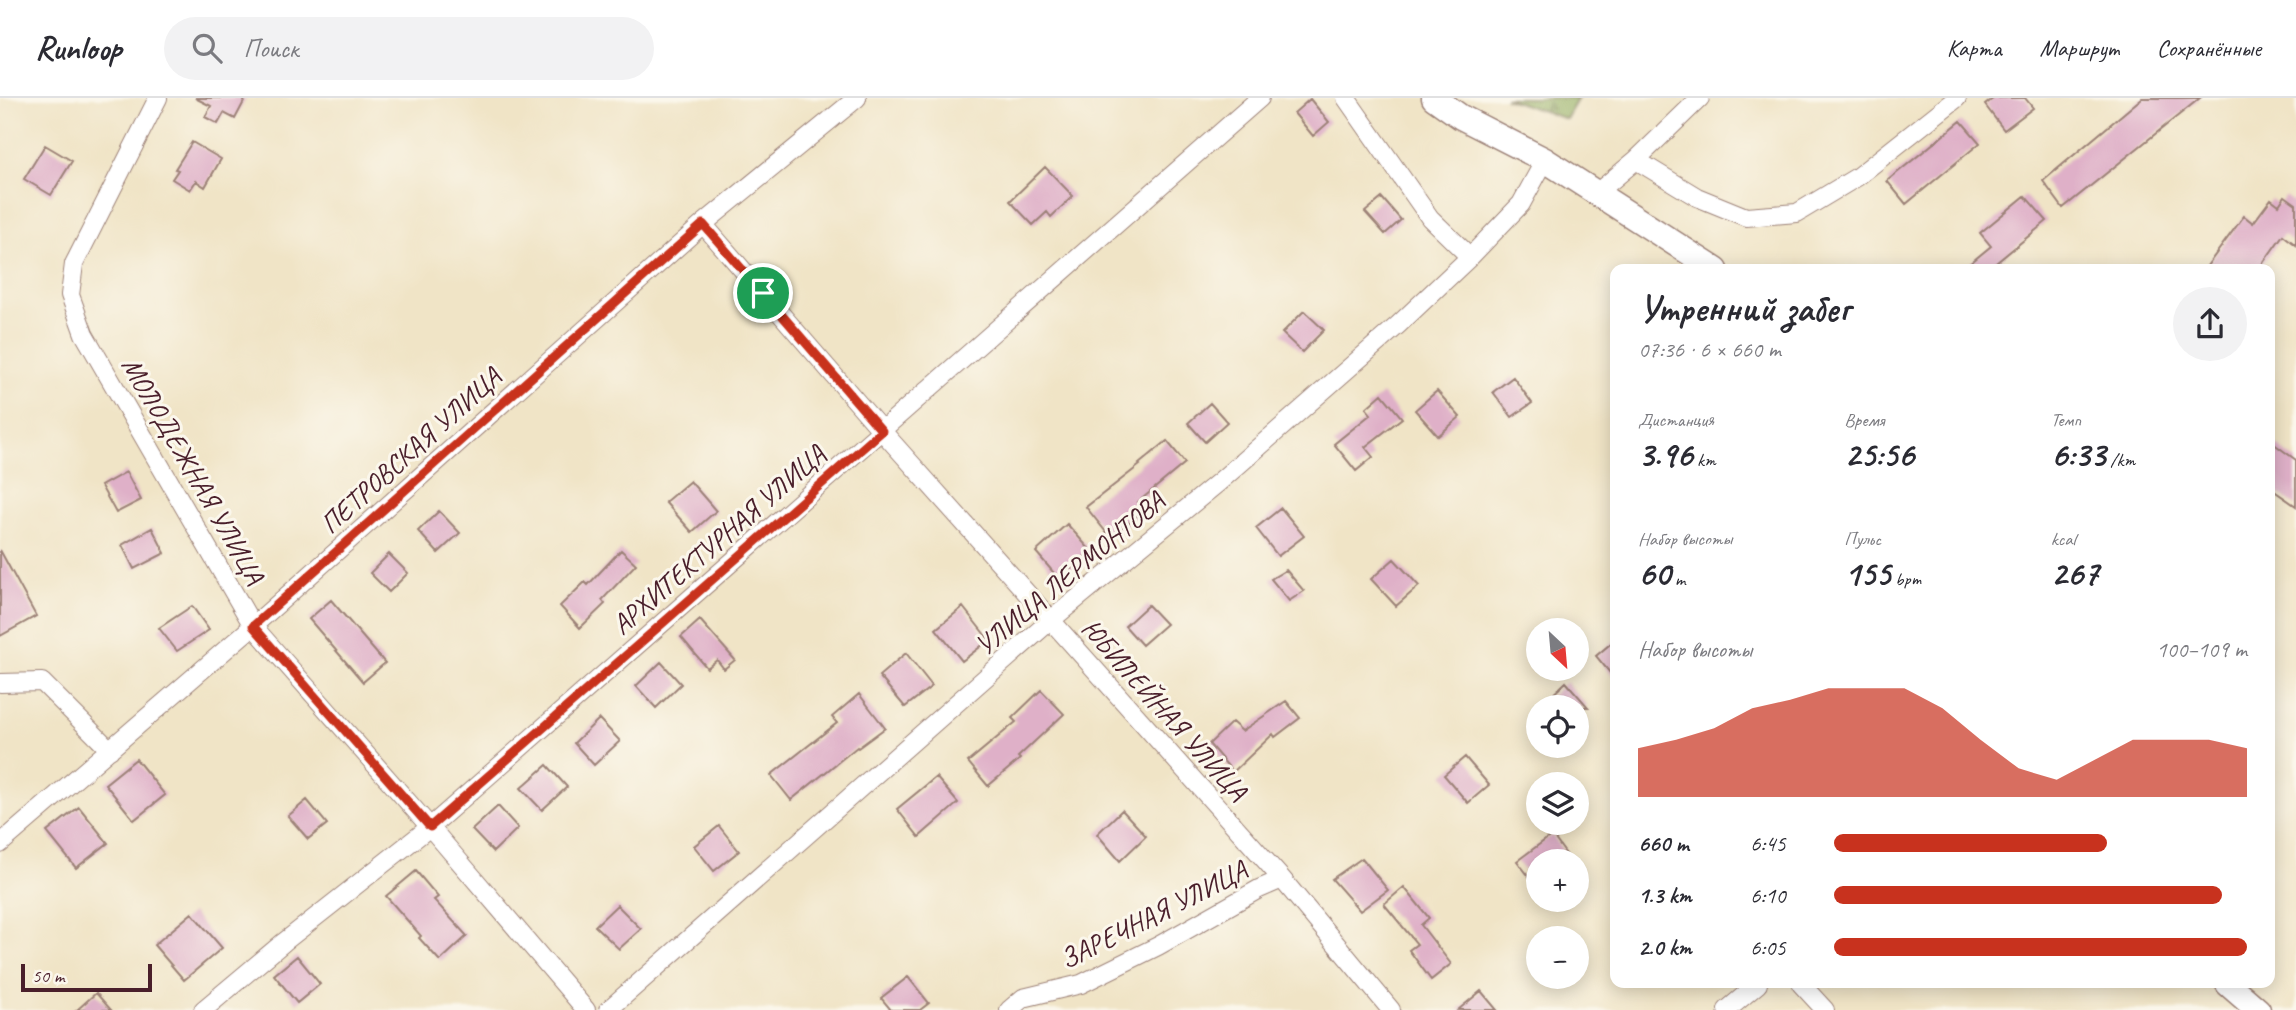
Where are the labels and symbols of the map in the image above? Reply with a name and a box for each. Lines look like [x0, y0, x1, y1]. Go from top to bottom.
pin [733, 263, 793, 323]
street label: МОЛОДЕЖНАЯ УЛИЦА [114, 350, 273, 591]
street label: ПЕТРОВСКАЯ УЛИЦА [313, 359, 510, 541]
street label: АРХИТЕКТУРНАЯ УЛИЦА [604, 436, 833, 642]
street label: УЛИЦА ЛЕРМОНТОВА [967, 483, 1173, 663]
street label: ЮБИЛЕЙНАЯ УЛИЦА [1074, 611, 1256, 808]
north arrow [1526, 618, 1589, 681]
street label: ЗАРЕЧНАЯ УЛИЦА [1054, 851, 1254, 977]
scale bar [21, 961, 152, 993]

